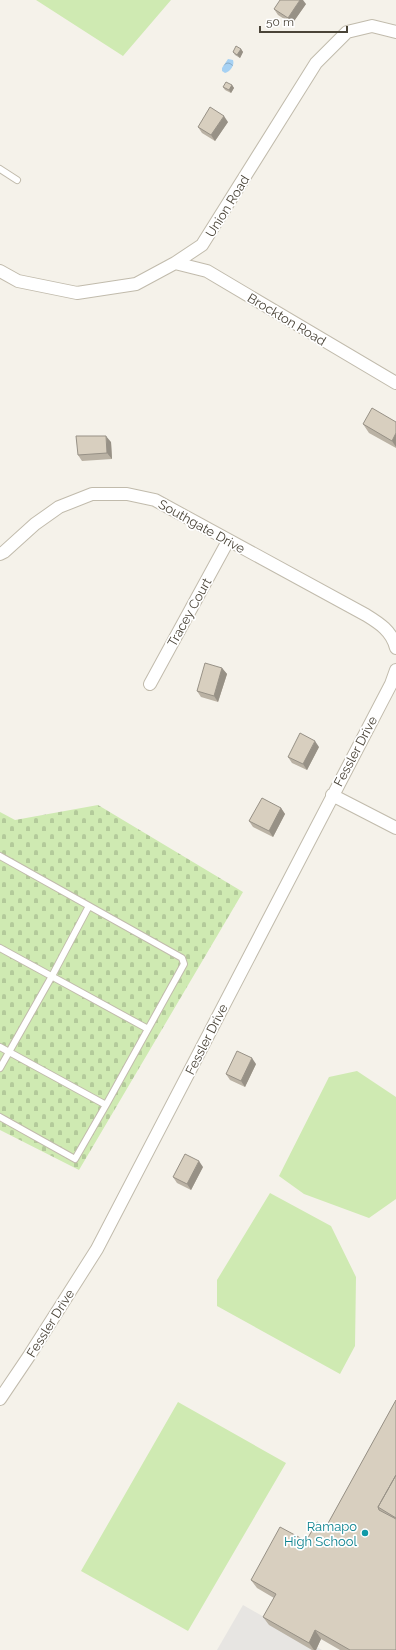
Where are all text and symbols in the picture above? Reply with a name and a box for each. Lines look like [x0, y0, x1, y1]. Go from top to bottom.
scale bar [260, 8, 347, 34]
text: 50 m [266, 15, 294, 29]
street label: Union Road [203, 173, 252, 240]
street label: Brockton Road [245, 290, 329, 349]
street label: Southgate Drive [156, 496, 248, 557]
street label: Tracey Court [164, 575, 215, 649]
street label: Fessler Drive [331, 713, 380, 789]
street label: Fessler Drive [182, 1001, 231, 1077]
street label: Fessler Drive [24, 1286, 77, 1360]
place label: Ramapo High School [284, 1519, 357, 1549]
marker: Ramapo High School [360, 1528, 370, 1538]

